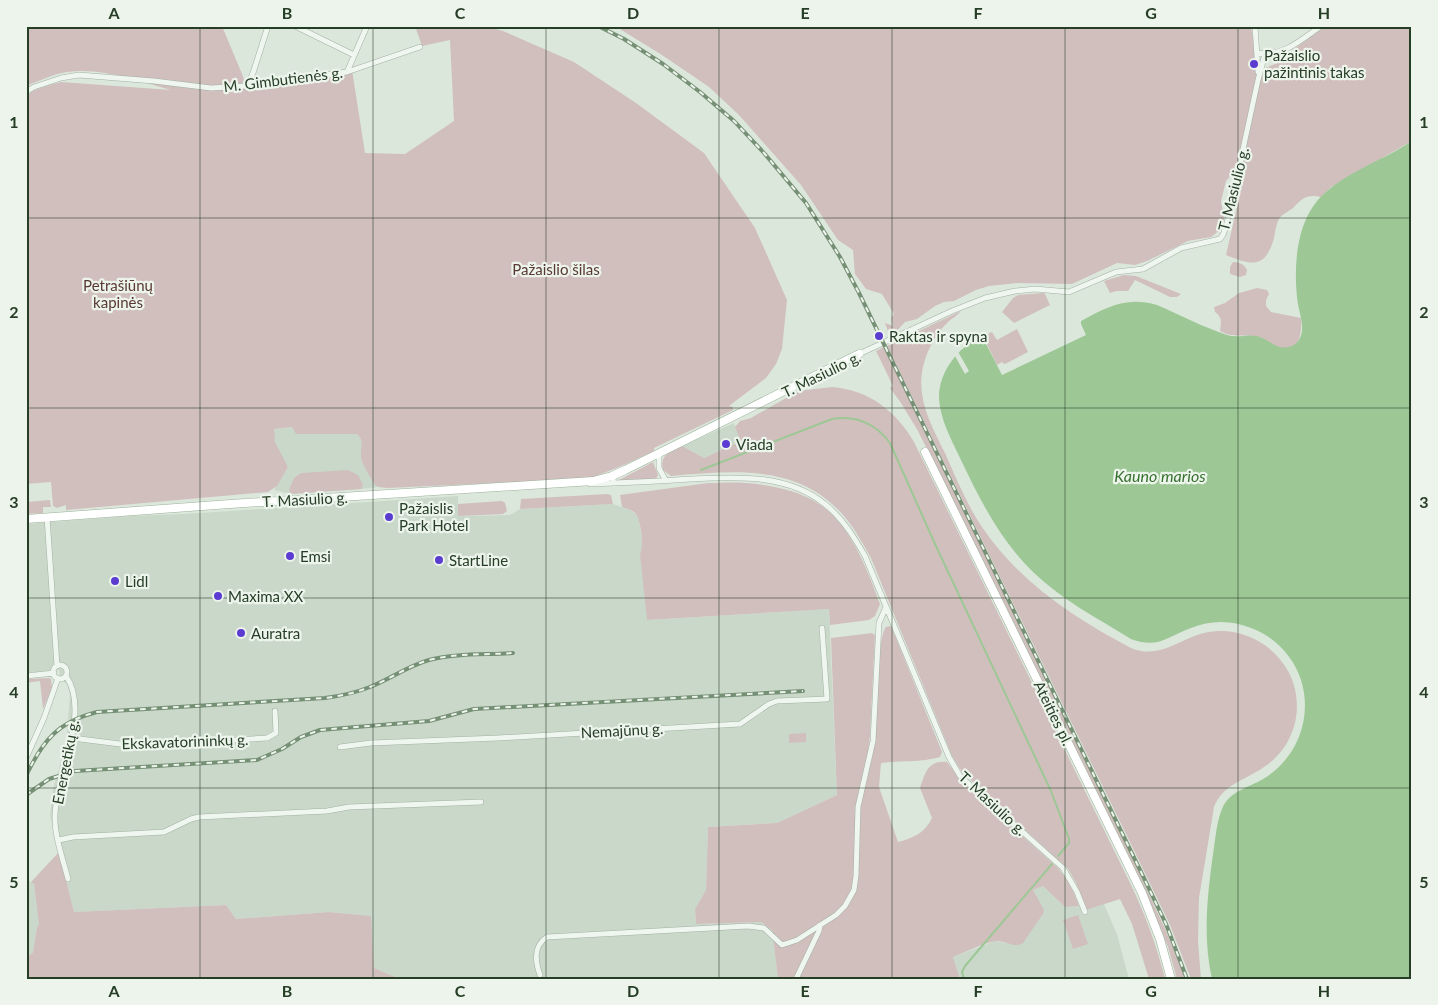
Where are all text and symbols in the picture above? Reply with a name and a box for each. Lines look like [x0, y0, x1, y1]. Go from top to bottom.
text: A [107, 3, 120, 22]
text: B [282, 3, 292, 22]
text: C [455, 3, 466, 22]
text: D [627, 3, 639, 22]
text: E [800, 3, 810, 22]
text: F [973, 3, 983, 22]
text: G [1145, 3, 1157, 22]
text: H [1318, 3, 1330, 22]
place label: Pažaislio pažintinis takas [1264, 46, 1364, 81]
marker: Pažaislio pažintinis takas [1248, 58, 1260, 70]
street label: M. Gimbutienės g. [222, 63, 344, 95]
text: 1 [9, 112, 19, 131]
text: 1 [1419, 112, 1429, 131]
street label: T. Masiulio g. [1214, 145, 1252, 233]
park label: Pažaislio šilas [512, 260, 600, 278]
park label: Petrašiūnų kapinės [83, 276, 154, 311]
text: 2 [9, 302, 19, 321]
text: 2 [1419, 302, 1429, 321]
place label: Raktas ir spyna [889, 327, 987, 345]
marker: Raktas ir spyna [873, 330, 885, 342]
street label: T. Masiulio g. [779, 347, 863, 401]
place label: Viada [736, 435, 773, 453]
marker: Viada [720, 438, 732, 450]
water label: Kauno marios [1114, 466, 1206, 485]
street label: T. Masiulio g. [262, 488, 348, 510]
text: 3 [9, 492, 19, 511]
text: 3 [1419, 492, 1429, 511]
place label: Pažaislis Park Hotel [399, 499, 469, 534]
marker: Pažaislis Park Hotel [383, 511, 395, 523]
place label: Emsi [300, 547, 331, 565]
marker: Emsi [284, 550, 296, 562]
place label: StartLine [449, 551, 508, 569]
marker: StartLine [433, 554, 445, 566]
place label: Lidl [125, 572, 148, 590]
marker: Lidl [109, 575, 121, 587]
place label: Maxima XX [228, 587, 304, 605]
marker: Maxima XX [212, 590, 224, 602]
place label: Auratra [251, 624, 300, 642]
marker: Auratra [235, 627, 247, 639]
street label: Ateities pl. [1031, 678, 1077, 748]
text: 4 [9, 682, 19, 701]
text: 4 [1419, 682, 1429, 701]
street label: Energetikų g. [48, 718, 82, 806]
street label: Nemajūnų g. [580, 719, 664, 741]
street label: Ekskavatorininkų g. [121, 730, 249, 752]
street label: T. Masiulio g. [956, 767, 1030, 839]
text: 5 [9, 872, 19, 891]
text: 5 [1419, 872, 1429, 891]
text: A [107, 981, 120, 1000]
text: B [282, 981, 292, 1000]
text: C [455, 981, 466, 1000]
text: D [627, 981, 639, 1000]
text: E [800, 981, 810, 1000]
text: F [973, 981, 983, 1000]
text: G [1145, 981, 1157, 1000]
text: H [1318, 981, 1330, 1000]

